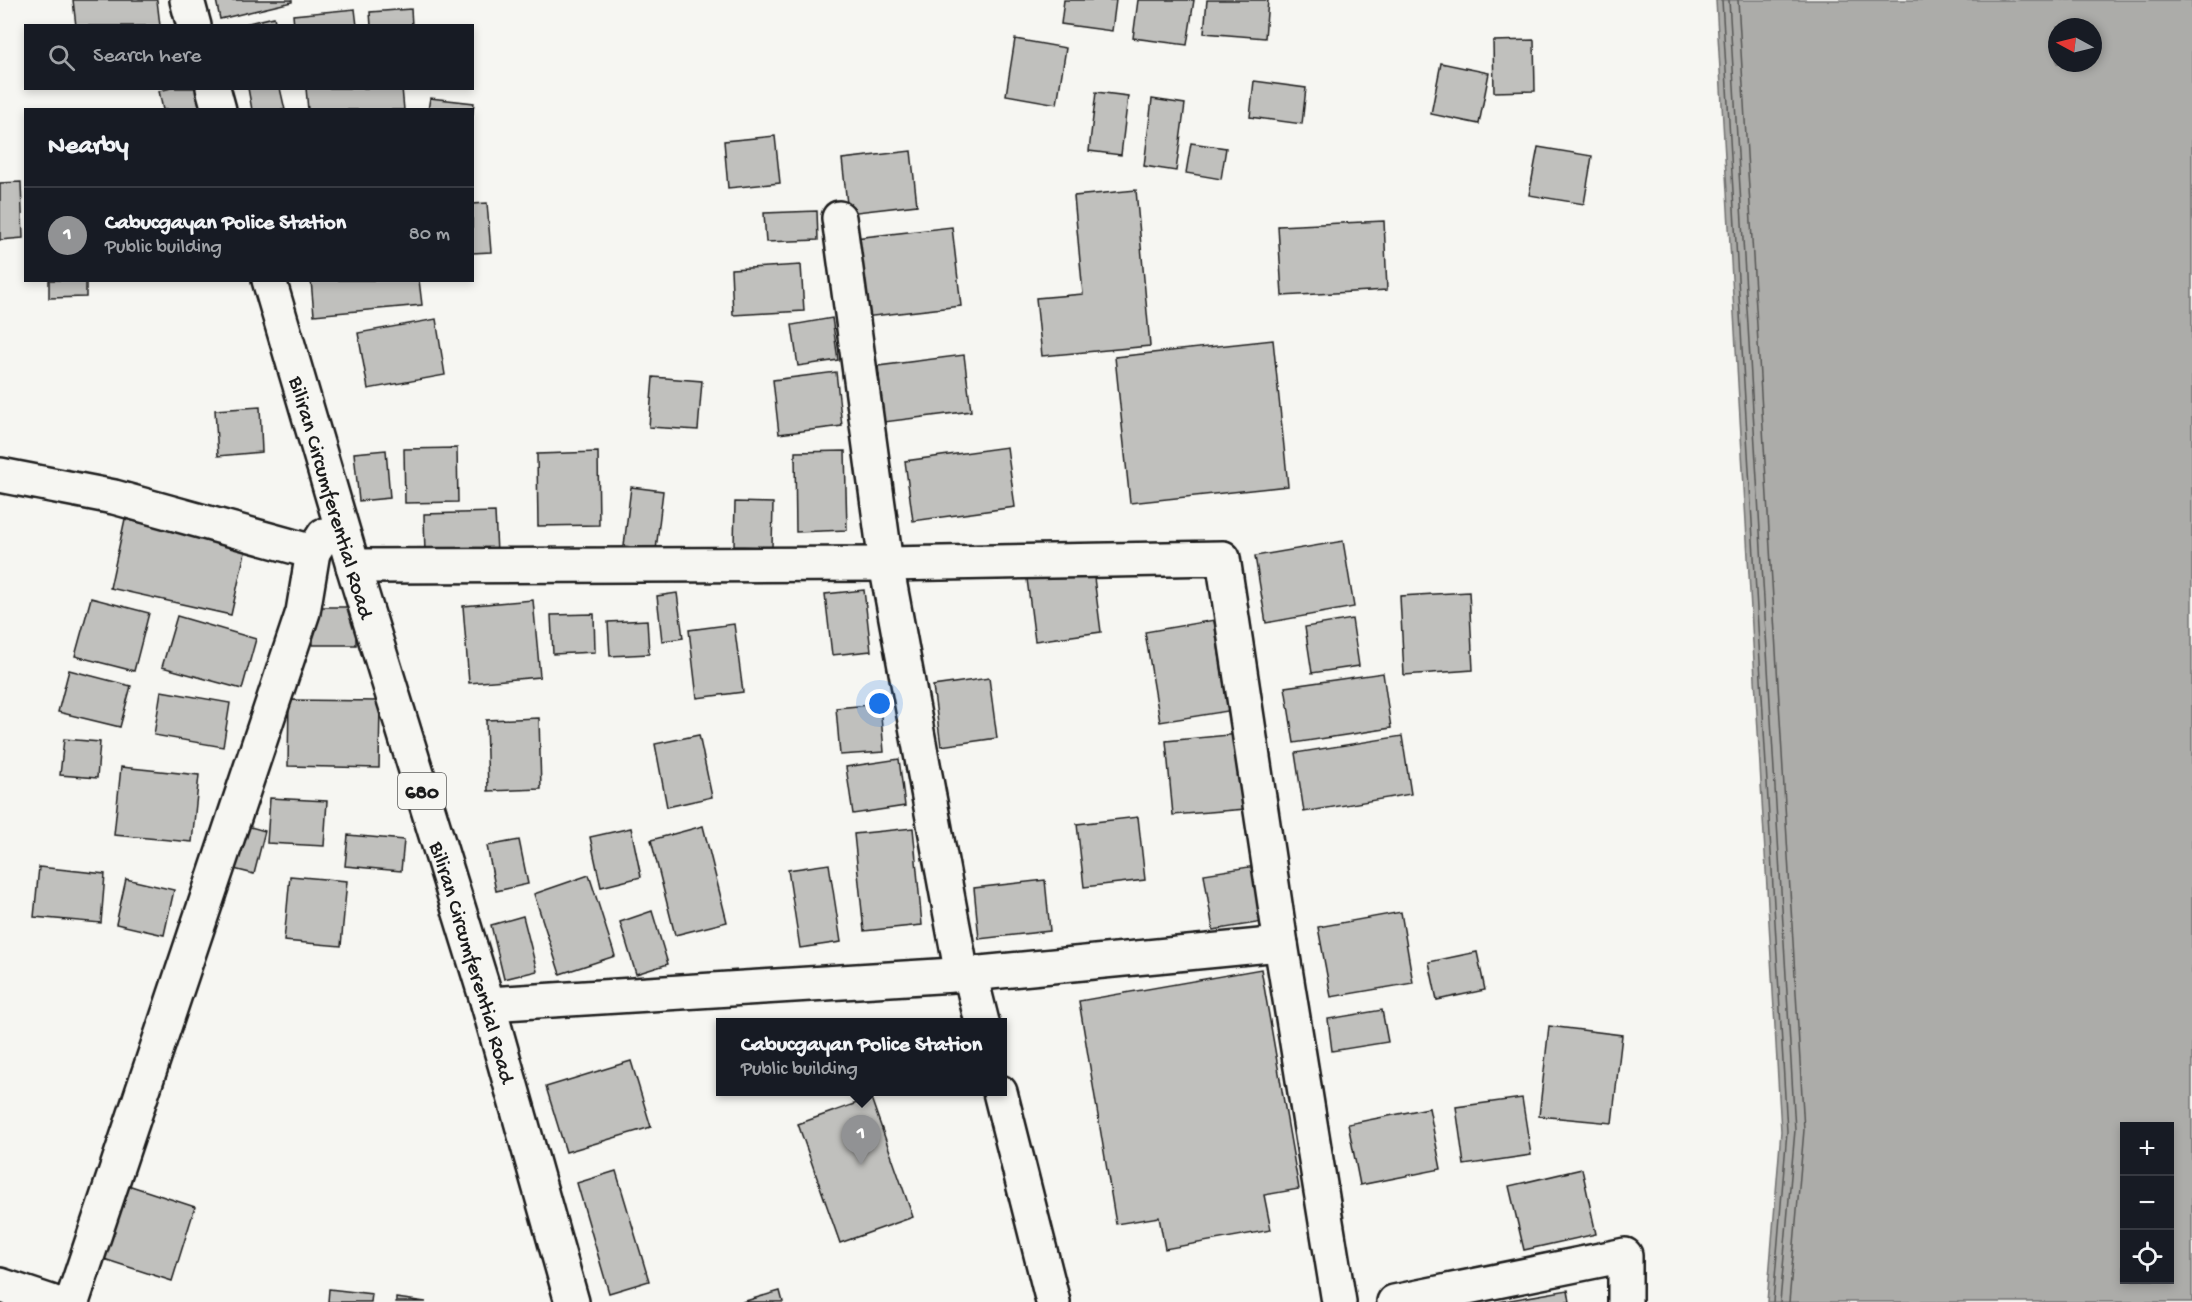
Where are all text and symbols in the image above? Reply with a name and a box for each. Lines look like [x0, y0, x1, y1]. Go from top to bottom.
north arrow [2048, 18, 2102, 72]
search box [24, 24, 474, 90]
icon: search [45, 41, 78, 74]
text: Search here [93, 44, 201, 70]
text: Nearby [48, 132, 129, 163]
text: Cabucgayan Police Station [105, 211, 346, 237]
text: 1 [63, 224, 72, 247]
text: 80 m [409, 224, 450, 247]
text: Public building [105, 237, 222, 260]
street label: Biliran Circumferential Road [281, 373, 378, 624]
your location [865, 689, 894, 718]
road number: 680 [398, 773, 446, 809]
street label: Biliran Circumferential Road [421, 838, 519, 1089]
popup [716, 1018, 1007, 1096]
text: Cabucgayan Police Station [741, 1033, 982, 1059]
text: Public building [741, 1059, 858, 1082]
pin: 1 [842, 1116, 880, 1165]
map controls [2120, 1122, 2174, 1284]
button: + [2120, 1122, 2174, 1176]
button: − [2120, 1176, 2174, 1230]
button: locate [2120, 1230, 2174, 1284]

